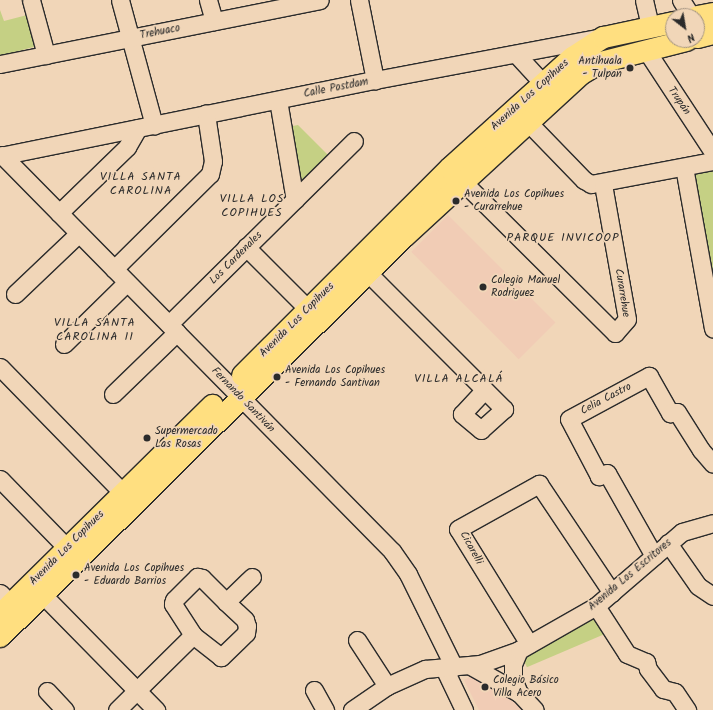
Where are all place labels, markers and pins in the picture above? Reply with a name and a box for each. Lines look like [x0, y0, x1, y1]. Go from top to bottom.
place label: Antihuala - Tulpan [578, 55, 622, 81]
marker: Antihuala - Tulpan [625, 63, 635, 73]
place label: Avenida Los Copihues - Curarrehue [464, 188, 564, 214]
marker: Avenida Los Copihues - Curarrehue [451, 196, 461, 206]
place label: Colegio Manuel Rodriguez [491, 274, 560, 300]
marker: Colegio Manuel Rodriguez [478, 282, 488, 292]
place label: Avenida Los Copihues - Fernando Santivan [285, 364, 385, 390]
marker: Avenida Los Copihues - Fernando Santivan [272, 372, 282, 382]
place label: Supermercado Las Rosas [155, 425, 218, 451]
marker: Supermercado Las Rosas [142, 433, 152, 443]
place label: Avenida Los Copihues - Eduardo Barrios [84, 562, 184, 588]
marker: Avenida Los Copihues - Eduardo Barrios [71, 570, 81, 580]
place label: Colegio Básico Villa Acero [493, 674, 559, 700]
marker: Colegio Básico Villa Acero [480, 682, 490, 692]

